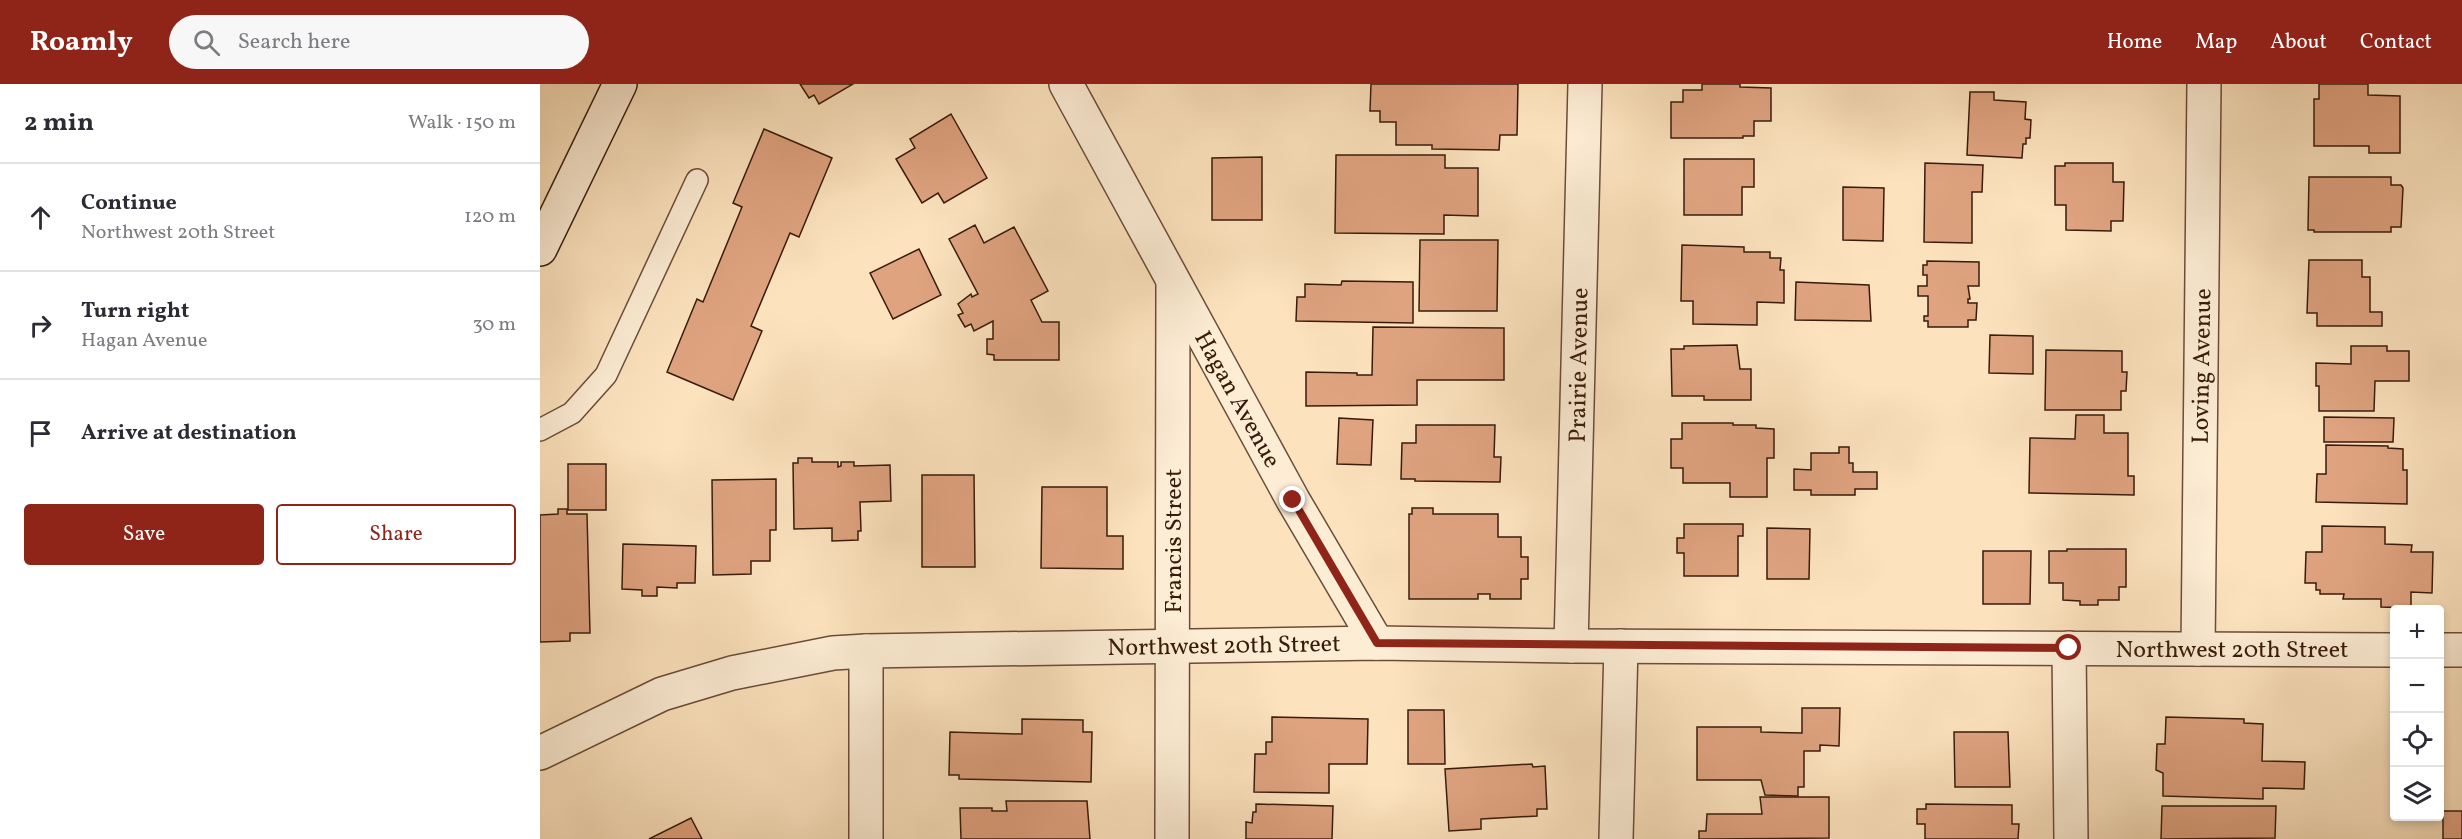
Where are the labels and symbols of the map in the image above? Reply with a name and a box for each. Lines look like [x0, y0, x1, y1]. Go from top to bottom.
street label: Prairie Avenue [1562, 287, 1598, 443]
street label: Loving Avenue [2185, 288, 2221, 444]
street label: Hagan Avenue [1185, 325, 1288, 475]
street label: Francis Street [1158, 468, 1192, 614]
route end [1279, 486, 1305, 512]
street label: Northwest 20th Street [1107, 628, 1341, 666]
route start [2055, 634, 2081, 660]
street label: Northwest 20th Street [2115, 634, 2349, 668]

